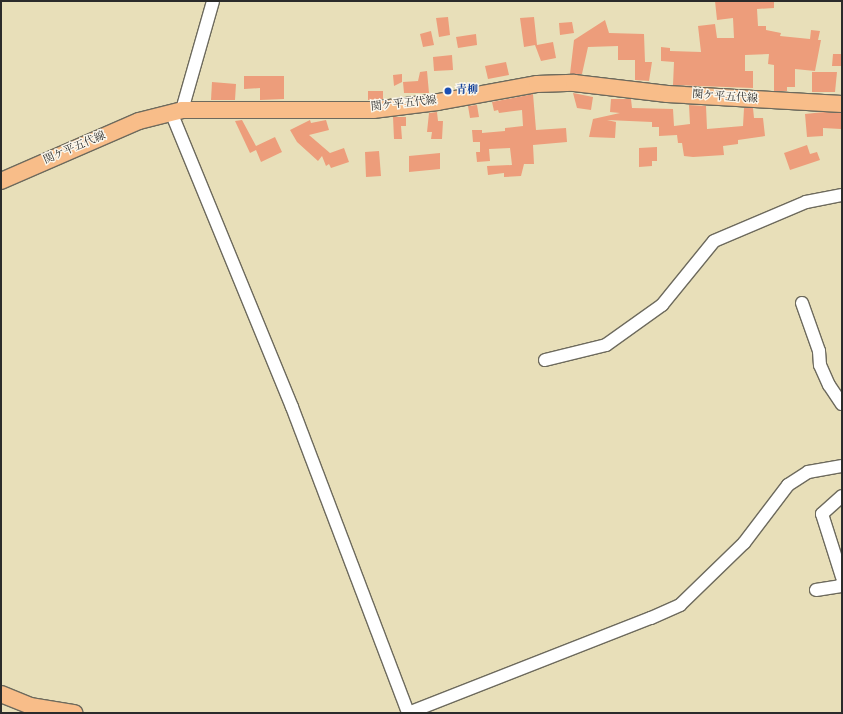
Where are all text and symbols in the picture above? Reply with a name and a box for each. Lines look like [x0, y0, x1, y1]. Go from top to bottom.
place label: 青柳 [456, 84, 478, 98]
marker: 青柳 [443, 86, 453, 96]
street label: 関ケ平五代線 [692, 89, 758, 107]
street label: 関ケ平五代線 [370, 95, 438, 115]
street label: 関ケ平五代線 [42, 130, 108, 168]

